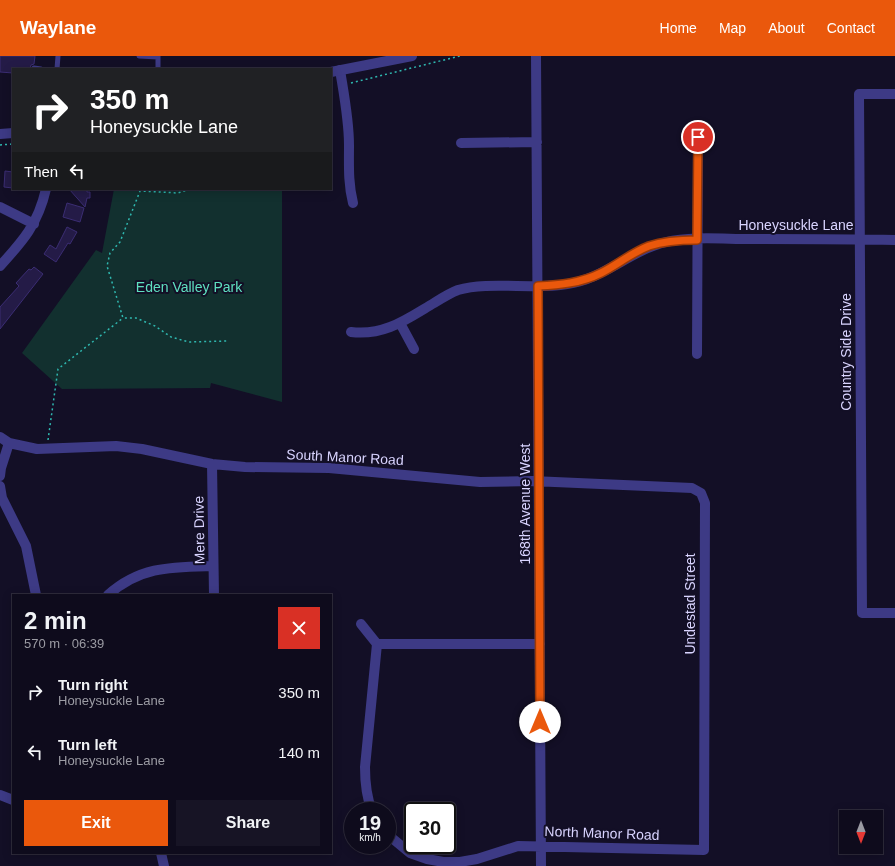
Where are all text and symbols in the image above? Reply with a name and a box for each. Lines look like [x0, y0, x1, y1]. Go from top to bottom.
text: Waylane [20, 17, 96, 38]
text: Home [660, 20, 697, 36]
text: Map [719, 20, 746, 36]
text: About [768, 20, 805, 36]
text: Contact [827, 20, 875, 36]
icon: right [24, 84, 76, 136]
text: 350 m [90, 84, 169, 115]
text: Honeysuckle Lane [90, 117, 238, 137]
pin [681, 120, 715, 154]
icon: arrive [687, 126, 709, 148]
icon: left [66, 160, 88, 182]
text: Then [24, 163, 58, 180]
street label: Honeysuckle Lane [738, 217, 854, 233]
park label: Eden Valley Park [136, 279, 243, 295]
street label: Country Side Drive [838, 293, 854, 411]
street label: 168th Avenue West [517, 443, 533, 564]
street label: South Manor Road [286, 446, 404, 468]
street label: Mere Drive [190, 495, 208, 564]
street label: Undestad Street [682, 553, 698, 655]
text: 2 min [24, 607, 87, 634]
button: close [278, 607, 320, 649]
text: 570 m · 06:39 [24, 636, 104, 651]
text: Turn right [58, 676, 128, 693]
icon: right [24, 681, 46, 703]
text: 350 m [278, 684, 320, 701]
text: Honeysuckle Lane [58, 693, 165, 708]
position arrow [519, 701, 561, 743]
text: Turn left [58, 736, 117, 753]
icon: left [24, 741, 46, 763]
text: 140 m [278, 744, 320, 761]
text: Honeysuckle Lane [58, 753, 165, 768]
button: Exit [24, 800, 168, 846]
button: Share [176, 800, 320, 846]
speed limit sign: 30 [404, 802, 456, 854]
north arrow [839, 810, 883, 854]
map controls [839, 810, 883, 854]
text: 19 [359, 812, 381, 834]
street label: North Manor Road [544, 823, 660, 843]
text: km/h [359, 832, 381, 843]

